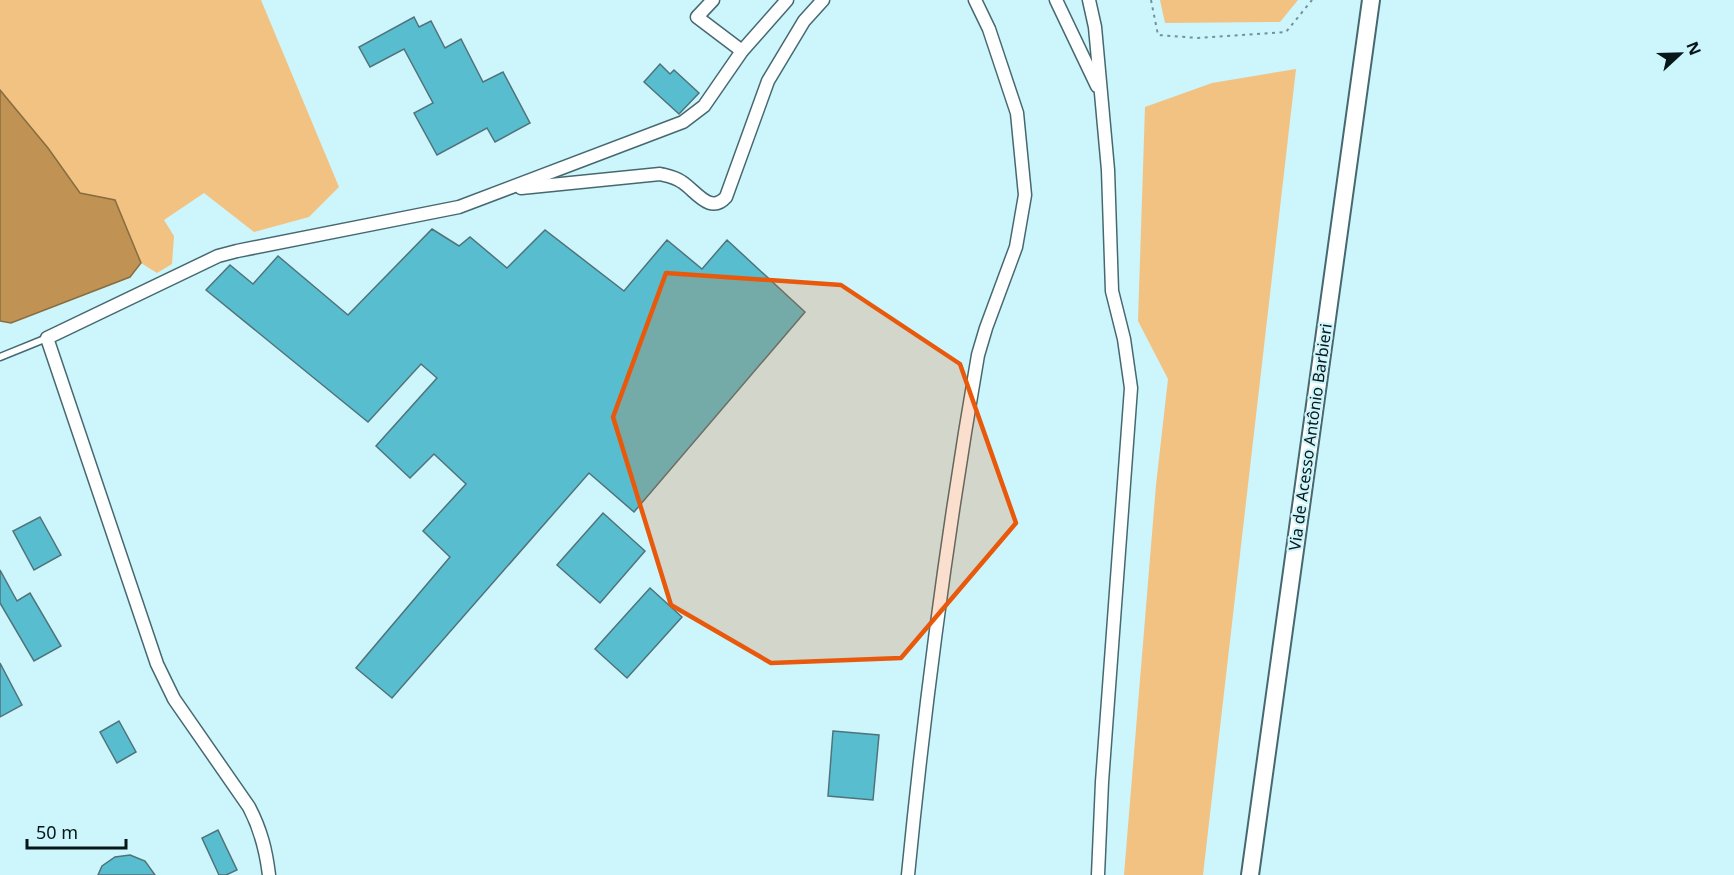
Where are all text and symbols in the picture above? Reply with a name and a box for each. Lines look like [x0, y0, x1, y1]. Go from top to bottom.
north arrow [1650, 24, 1710, 84]
text: N [1681, 38, 1707, 59]
street label: Via de Acesso Antônio Barbieri [1283, 322, 1337, 552]
scale bar [27, 812, 126, 850]
text: 50 m [36, 820, 78, 844]

